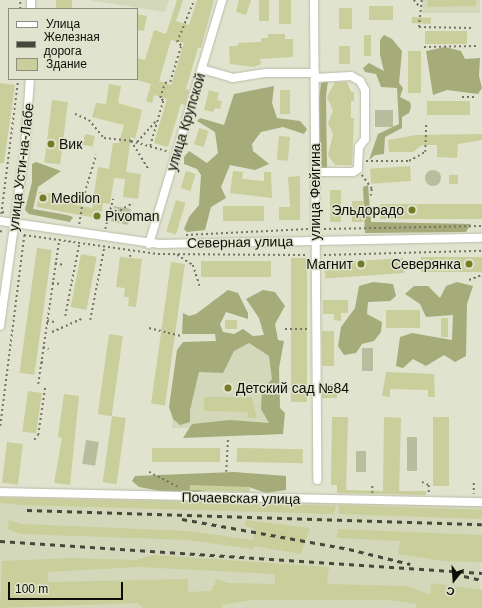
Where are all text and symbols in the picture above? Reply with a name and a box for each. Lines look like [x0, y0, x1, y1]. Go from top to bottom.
legend [8, 8, 138, 80]
text: Улица [46, 17, 80, 31]
text: Железная дорога [44, 30, 100, 58]
text: Здание [46, 57, 87, 71]
street label: улица Крупской [163, 71, 209, 173]
street label: улица Усти-на-Лабе [5, 102, 37, 232]
place label: Вик [59, 136, 82, 152]
marker: Вик [46, 139, 56, 149]
street label: улица Фейгина [307, 143, 323, 241]
place label: Medilon [51, 190, 100, 206]
marker: Medilon [38, 193, 48, 203]
place label: Эльдорадо [331, 202, 404, 218]
marker: Эльдорадо [407, 205, 417, 215]
place label: Pivoman [105, 208, 159, 224]
marker: Pivoman [92, 211, 102, 221]
street label: Северная улица [187, 233, 293, 251]
place label: Магнит [306, 256, 353, 272]
place label: Северянка [391, 256, 461, 272]
marker: Магнит [356, 259, 366, 269]
marker: Северянка [464, 259, 474, 269]
place label: Детский сад №84 [236, 380, 349, 396]
marker: Детский сад №84 [223, 383, 233, 393]
street label: Почаевская улица [181, 489, 301, 507]
north arrow [434, 560, 474, 600]
scale bar [10, 574, 125, 600]
text: 100 m [15, 582, 48, 596]
text: С [445, 585, 456, 598]

